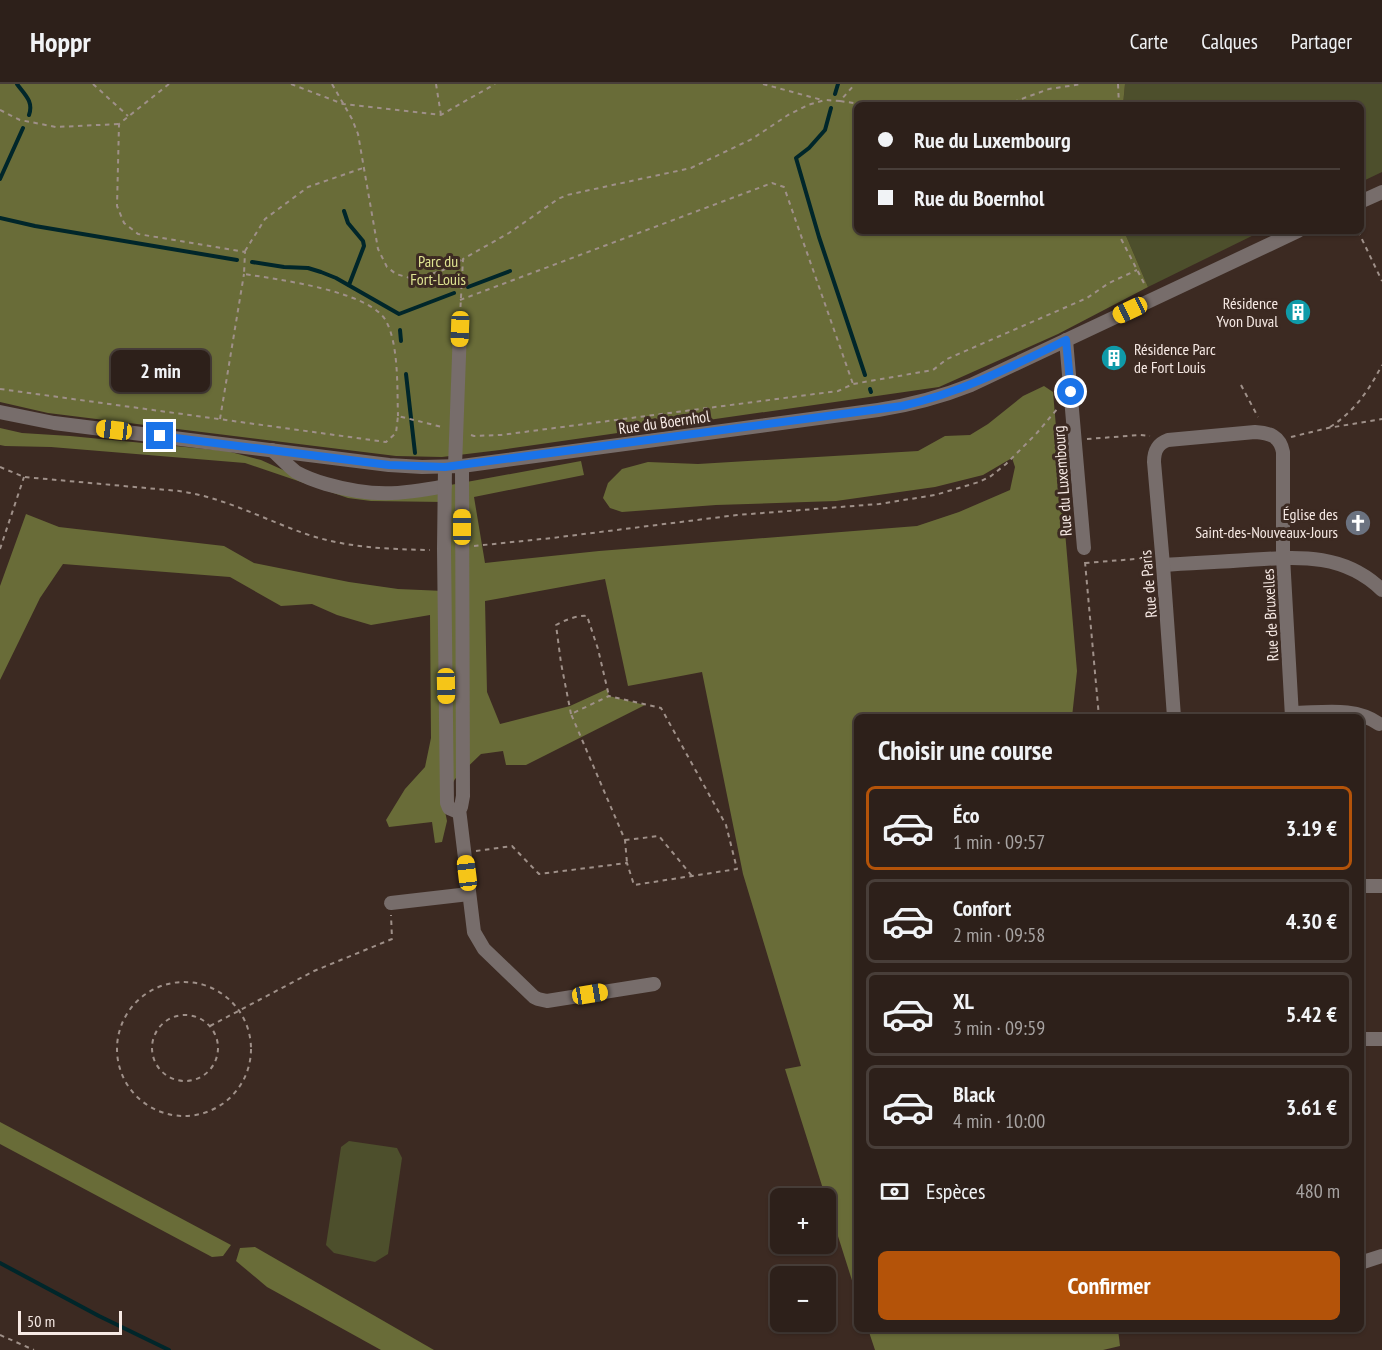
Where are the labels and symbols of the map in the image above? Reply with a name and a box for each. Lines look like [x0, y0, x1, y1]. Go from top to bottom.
park label: Parc du Fort-Louis [410, 251, 466, 289]
place label: Résidence Yvon Duval [1216, 293, 1278, 331]
car [1110, 294, 1150, 326]
building icon: Résidence Yvon Duval [1283, 297, 1313, 327]
car [450, 311, 470, 347]
place label: Résidence Parc de Fort Louis [1134, 339, 1216, 377]
building icon: Résidence Parc de Fort Louis [1099, 343, 1129, 373]
callout: 2 min [110, 349, 210, 391]
route start [1057, 378, 1084, 405]
street label: Rue du Boernhol [617, 406, 711, 438]
car [95, 419, 133, 441]
route end [146, 422, 173, 449]
street label: Rue du Luxembourg [1048, 425, 1076, 537]
place label: Église des Saint-des-Nouveaux-Jours [1195, 504, 1338, 542]
church icon: Église des Saint-des-Nouveaux-Jours [1343, 508, 1373, 538]
car [453, 509, 471, 545]
street label: Rue de Paris [1135, 549, 1161, 619]
street label: Rue de Bruxelles [1258, 568, 1282, 662]
car [437, 668, 455, 704]
car [456, 854, 478, 892]
car [571, 982, 609, 1006]
scale bar [18, 1308, 122, 1336]

